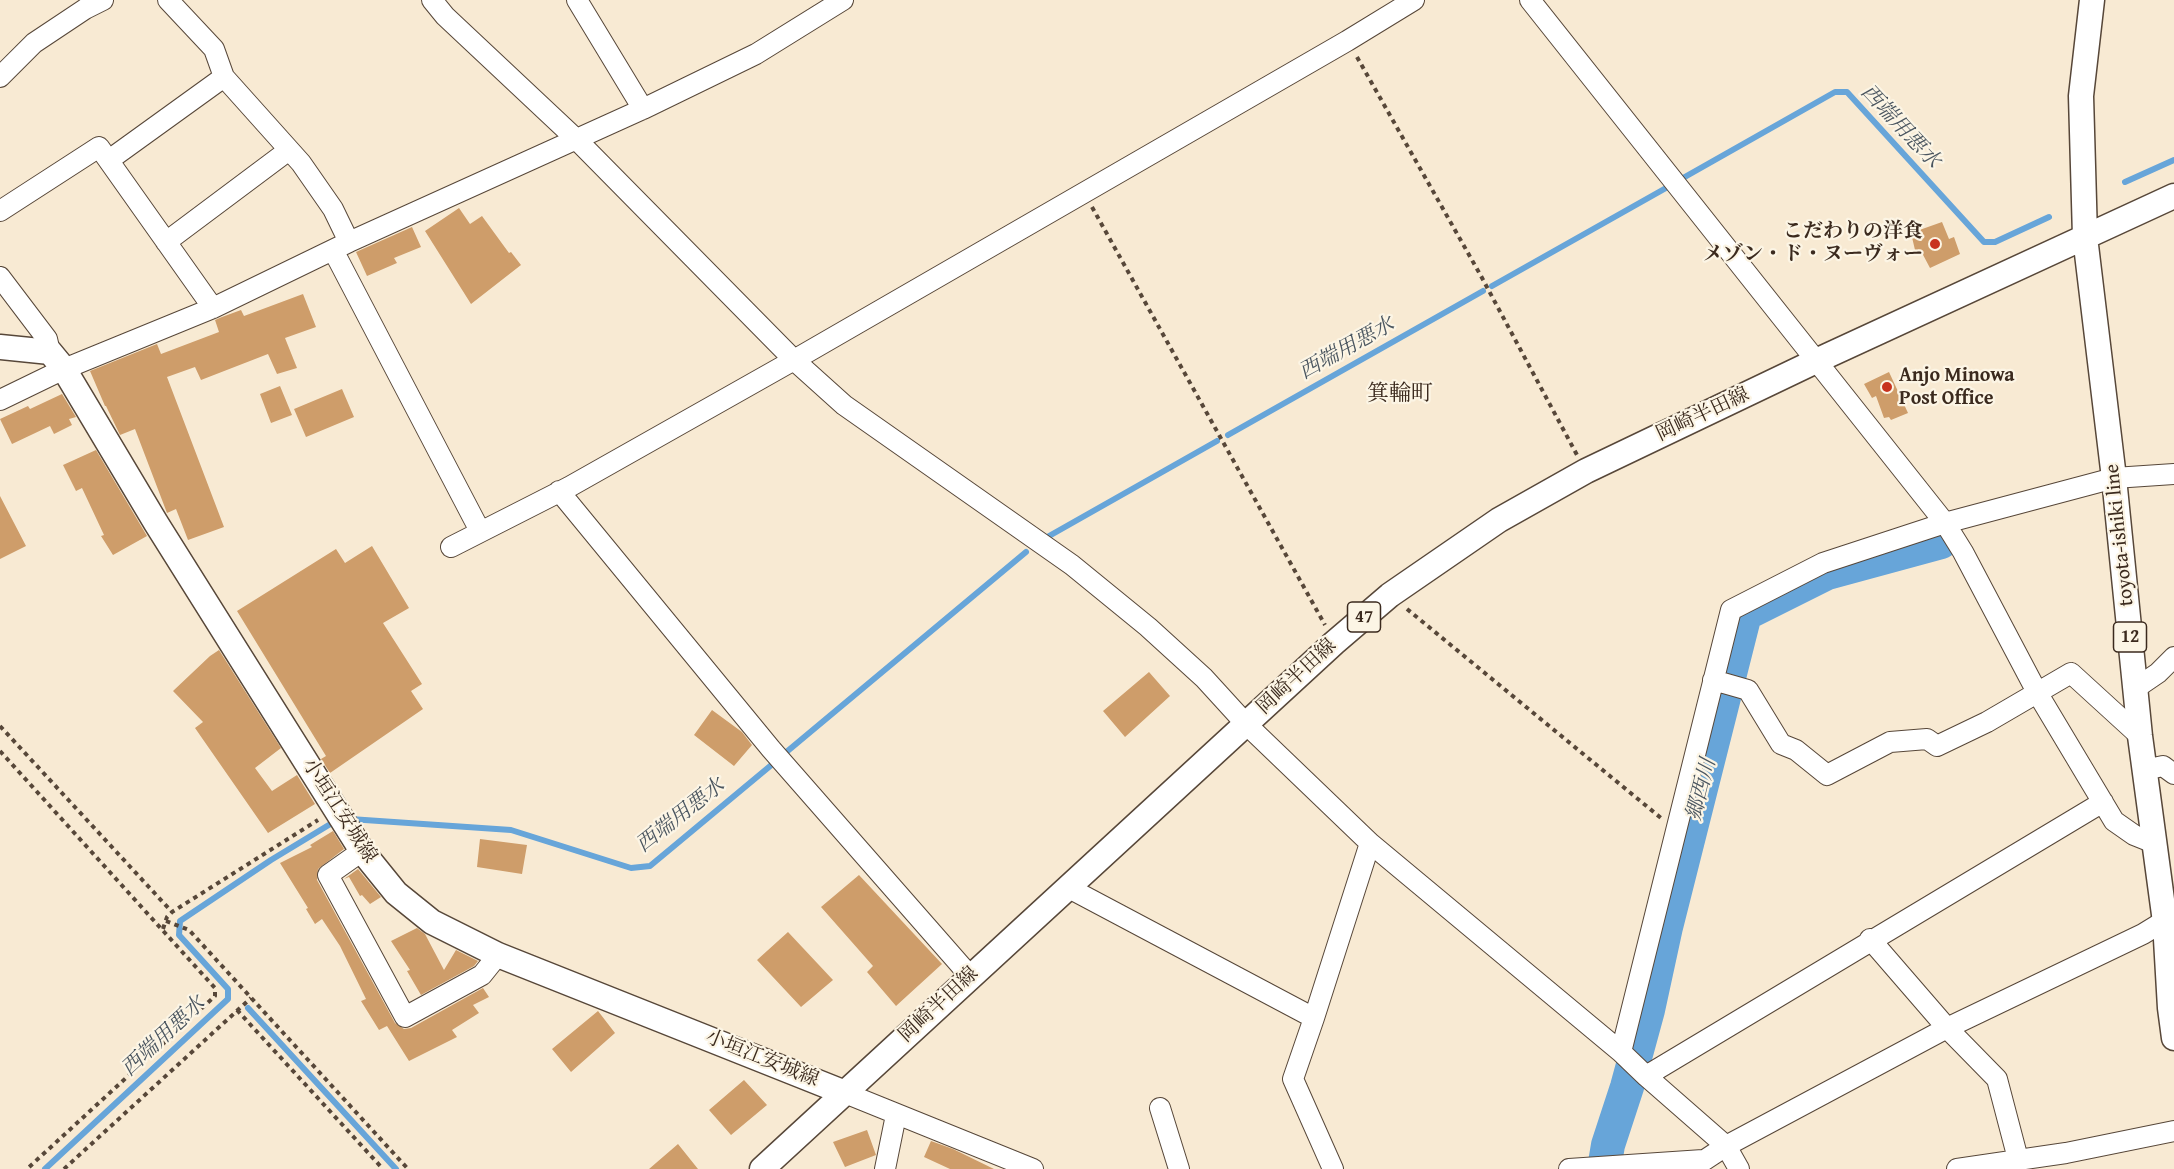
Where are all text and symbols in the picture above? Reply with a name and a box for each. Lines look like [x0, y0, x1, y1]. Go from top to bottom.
water label: 西端用悪水 [1855, 80, 1945, 174]
place label: こだわりの洋食 メゾン・ド・ヌーヴォー [1703, 220, 1923, 267]
marker: こだわりの洋食 メゾン・ド・ヌーヴォー [1928, 237, 1942, 251]
water label: 西端用悪水 [1295, 313, 1399, 385]
place label: Anjo Minowa Post Office [1899, 364, 2015, 411]
marker: Anjo Minowa Post Office [1880, 380, 1894, 394]
district label: 箕輪町 [1367, 381, 1433, 407]
street label: 岡崎半田線 [1653, 383, 1753, 447]
street label: toyota-ishiki line [2101, 463, 2139, 607]
road number: 47 [1348, 602, 1380, 632]
road number: 12 [2114, 622, 2146, 652]
street label: 岡崎半田線 [1252, 634, 1342, 720]
street label: 小垣江安城線 [296, 754, 382, 868]
water label: 郷西川 [1682, 756, 1722, 824]
water label: 西端用悪水 [632, 774, 730, 858]
street label: 岡崎半田線 [894, 962, 984, 1048]
water label: 西端用悪水 [117, 992, 211, 1082]
street label: 小垣江安城線 [702, 1025, 822, 1093]

